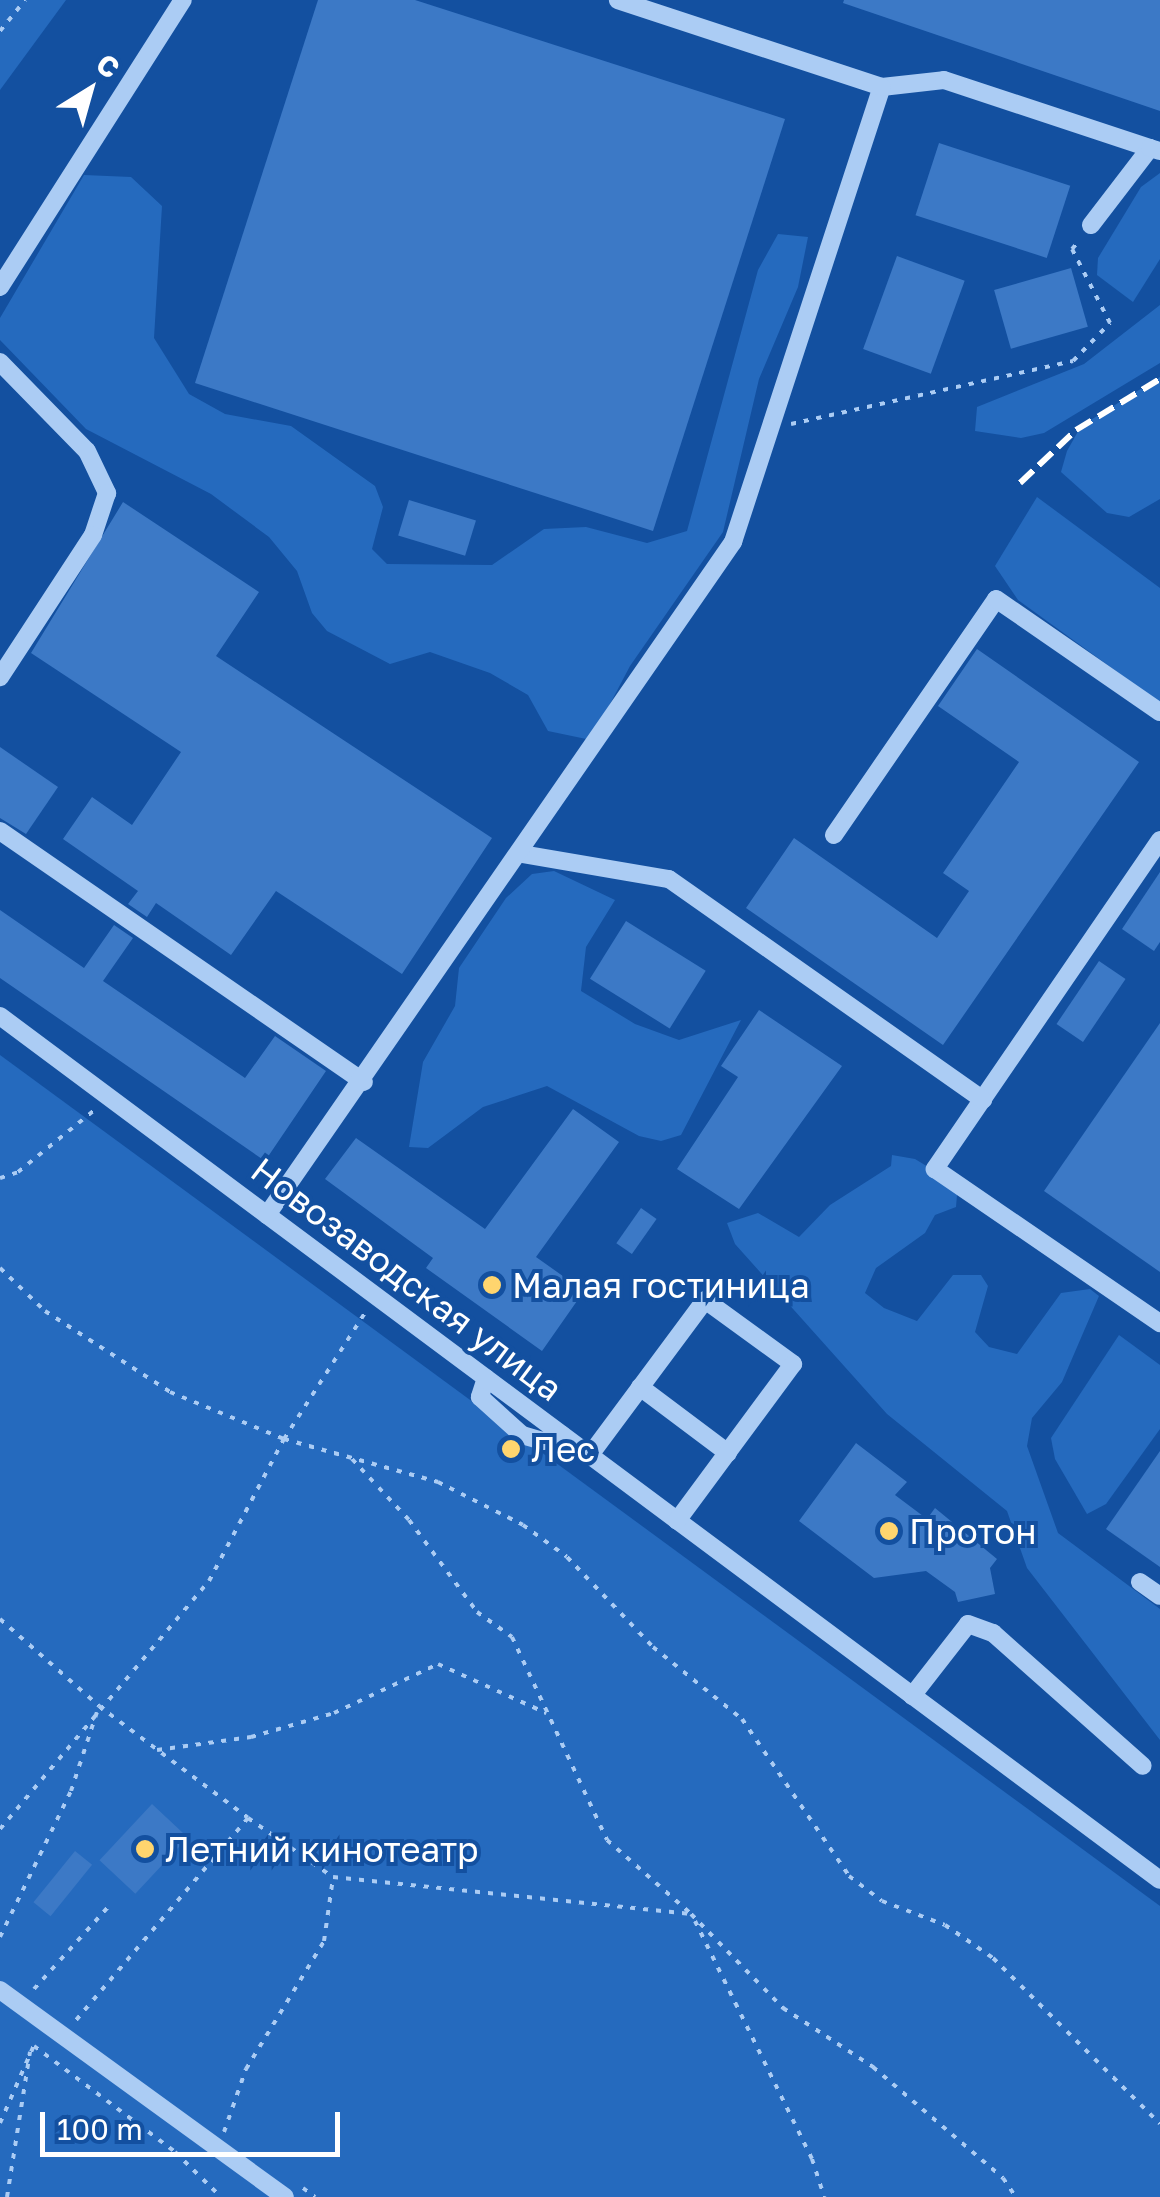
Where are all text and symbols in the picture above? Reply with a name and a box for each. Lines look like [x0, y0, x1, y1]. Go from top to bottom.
north arrow [40, 40, 140, 140]
text: С [90, 46, 126, 85]
street label: Новозаводская улица [243, 1148, 571, 1410]
place label: Малая гостиница [512, 1264, 810, 1306]
marker: Малая гостиница [481, 1274, 503, 1296]
place label: Лес [531, 1428, 595, 1470]
marker: Лес [500, 1438, 522, 1460]
place label: Протон [909, 1510, 1037, 1552]
marker: Протон [878, 1520, 900, 1542]
place label: Летний кинотеатр [165, 1828, 479, 1870]
marker: Летний кинотеатр [134, 1838, 156, 1860]
scale bar [45, 2092, 345, 2154]
text: 100 m [57, 2111, 143, 2147]

